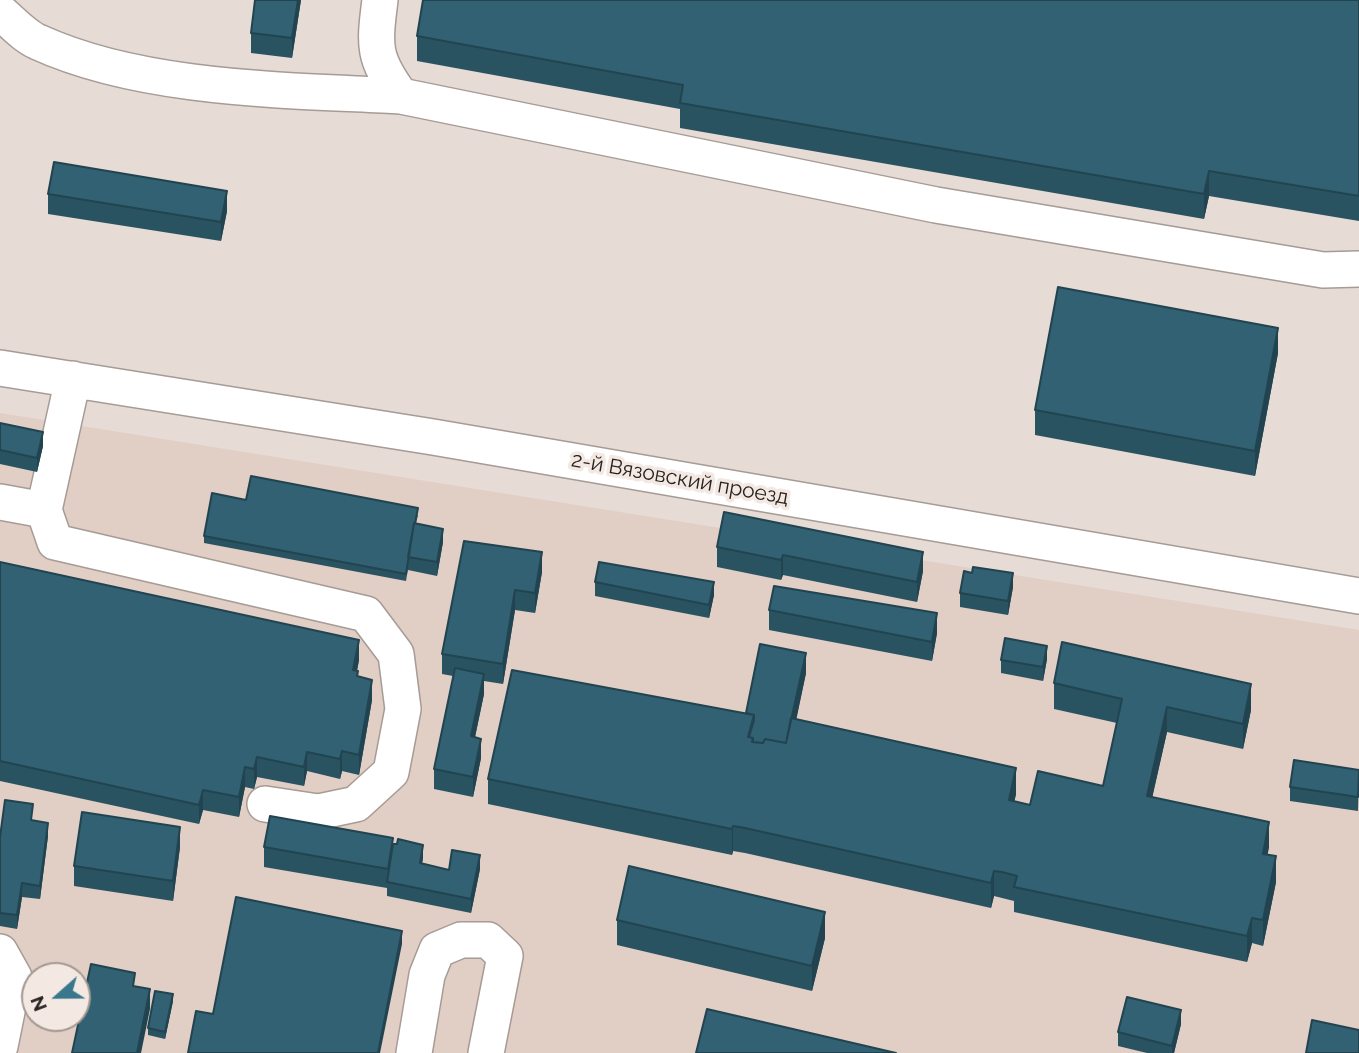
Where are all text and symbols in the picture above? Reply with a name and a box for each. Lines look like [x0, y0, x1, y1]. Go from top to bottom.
street label: 2-й Вязовский проезд [570, 447, 790, 511]
north arrow [21, 962, 91, 1032]
text: N [25, 993, 51, 1015]

